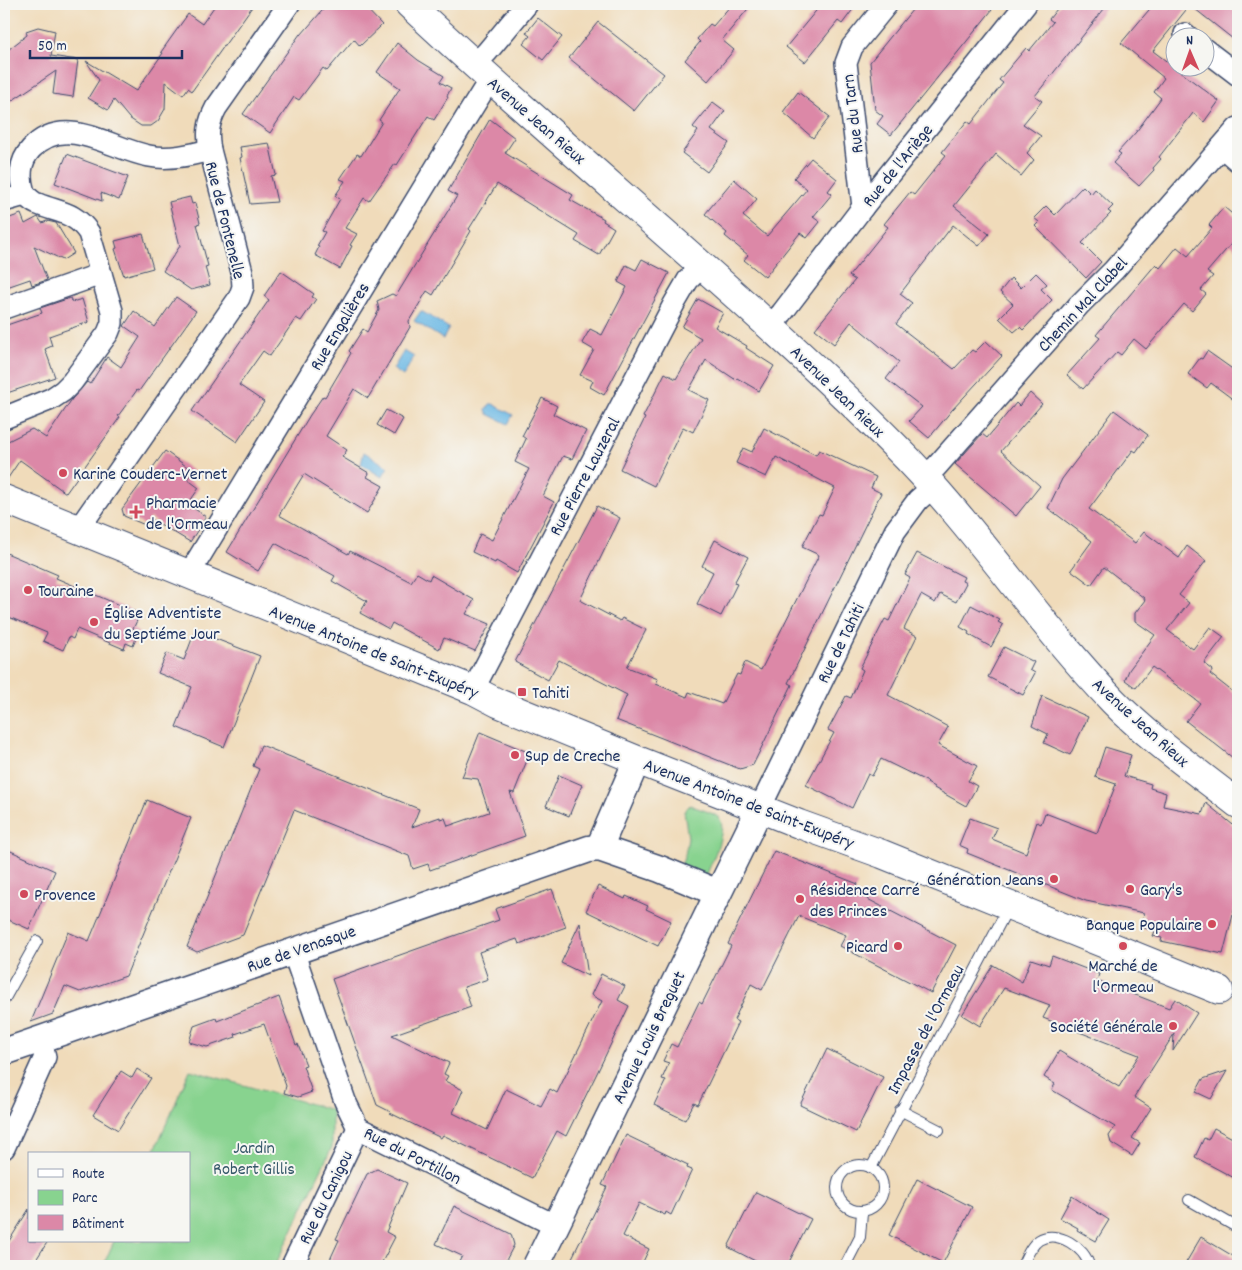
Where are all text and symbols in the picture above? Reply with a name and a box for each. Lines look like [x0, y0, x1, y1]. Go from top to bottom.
scale bar [30, 28, 182, 60]
north arrow [1164, 28, 1214, 78]
text: N [1186, 31, 1194, 51]
text: 50 m [38, 36, 67, 58]
street label: Avenue Jean Rieux [481, 72, 590, 172]
street label: Rue du Tarn [837, 73, 872, 155]
street label: Rue de l'Ariège [858, 120, 940, 213]
street label: Rue de Fontenelle [197, 159, 250, 282]
street label: Chemin Mal Clabel [1033, 252, 1135, 359]
street label: Rue Engalières [305, 278, 377, 376]
street label: Avenue Jean Rieux [783, 341, 889, 445]
street label: Rue Pierre Lauzeral [544, 413, 628, 541]
place label: Karine Couderc-Vernet [73, 463, 228, 488]
marker: Karine Couderc-Vernet [57, 467, 69, 479]
place label: Pharmacie de l'Ormeau [146, 492, 228, 538]
marker: Pharmacie de l'Ormeau [130, 506, 142, 518]
place label: Touraine [38, 580, 94, 605]
marker: Touraine [22, 584, 34, 596]
street label: Avenue Antoine de Saint-Exupéry [265, 600, 482, 707]
street label: Rue de Tahiti [812, 600, 872, 688]
place label: Église Adventiste du Septiéme Jour [104, 602, 221, 648]
marker: Église Adventiste du Septiéme Jour [88, 616, 100, 628]
street label: Avenue Jean Rieux [1085, 673, 1194, 775]
place label: Tahiti [532, 682, 569, 707]
marker: Tahiti [516, 686, 528, 698]
place label: Sup de Creche [525, 745, 621, 770]
marker: Sup de Creche [509, 749, 521, 761]
street label: Avenue Antoine de Saint-Exupéry [639, 754, 858, 857]
place label: Génération Jeans [927, 869, 1044, 894]
marker: Génération Jeans [1048, 873, 1060, 885]
place label: Résidence Carré des Princes [810, 879, 920, 925]
place label: Gary's [1140, 879, 1183, 904]
marker: Gary's [1124, 883, 1136, 895]
place label: Provence [34, 884, 96, 909]
marker: Provence [18, 888, 30, 900]
marker: Résidence Carré des Princes [794, 893, 806, 905]
place label: Banque Populaire [1086, 914, 1202, 939]
marker: Banque Populaire [1206, 918, 1218, 930]
street label: Rue de Venasque [244, 920, 360, 981]
place label: Picard [846, 936, 888, 961]
marker: Picard [892, 940, 904, 952]
marker: Marché de l'Ormeau [1117, 940, 1129, 952]
place label: Marché de l'Ormeau [1088, 955, 1158, 1001]
street label: Impasse de l'Ormeau [882, 961, 972, 1099]
street label: Avenue Louis Breguet [607, 967, 693, 1109]
place label: Société Générale [1050, 1016, 1163, 1041]
marker: Société Générale [1167, 1020, 1179, 1032]
street label: Rue du Portillon [359, 1122, 465, 1193]
park label: Jardin Robert Gillis [213, 1137, 295, 1183]
street label: Rue du Canigou [294, 1147, 361, 1249]
legend [28, 1152, 190, 1242]
text: Route [72, 1164, 105, 1186]
text: Parc [72, 1188, 97, 1210]
text: Bâtiment [72, 1214, 125, 1236]

